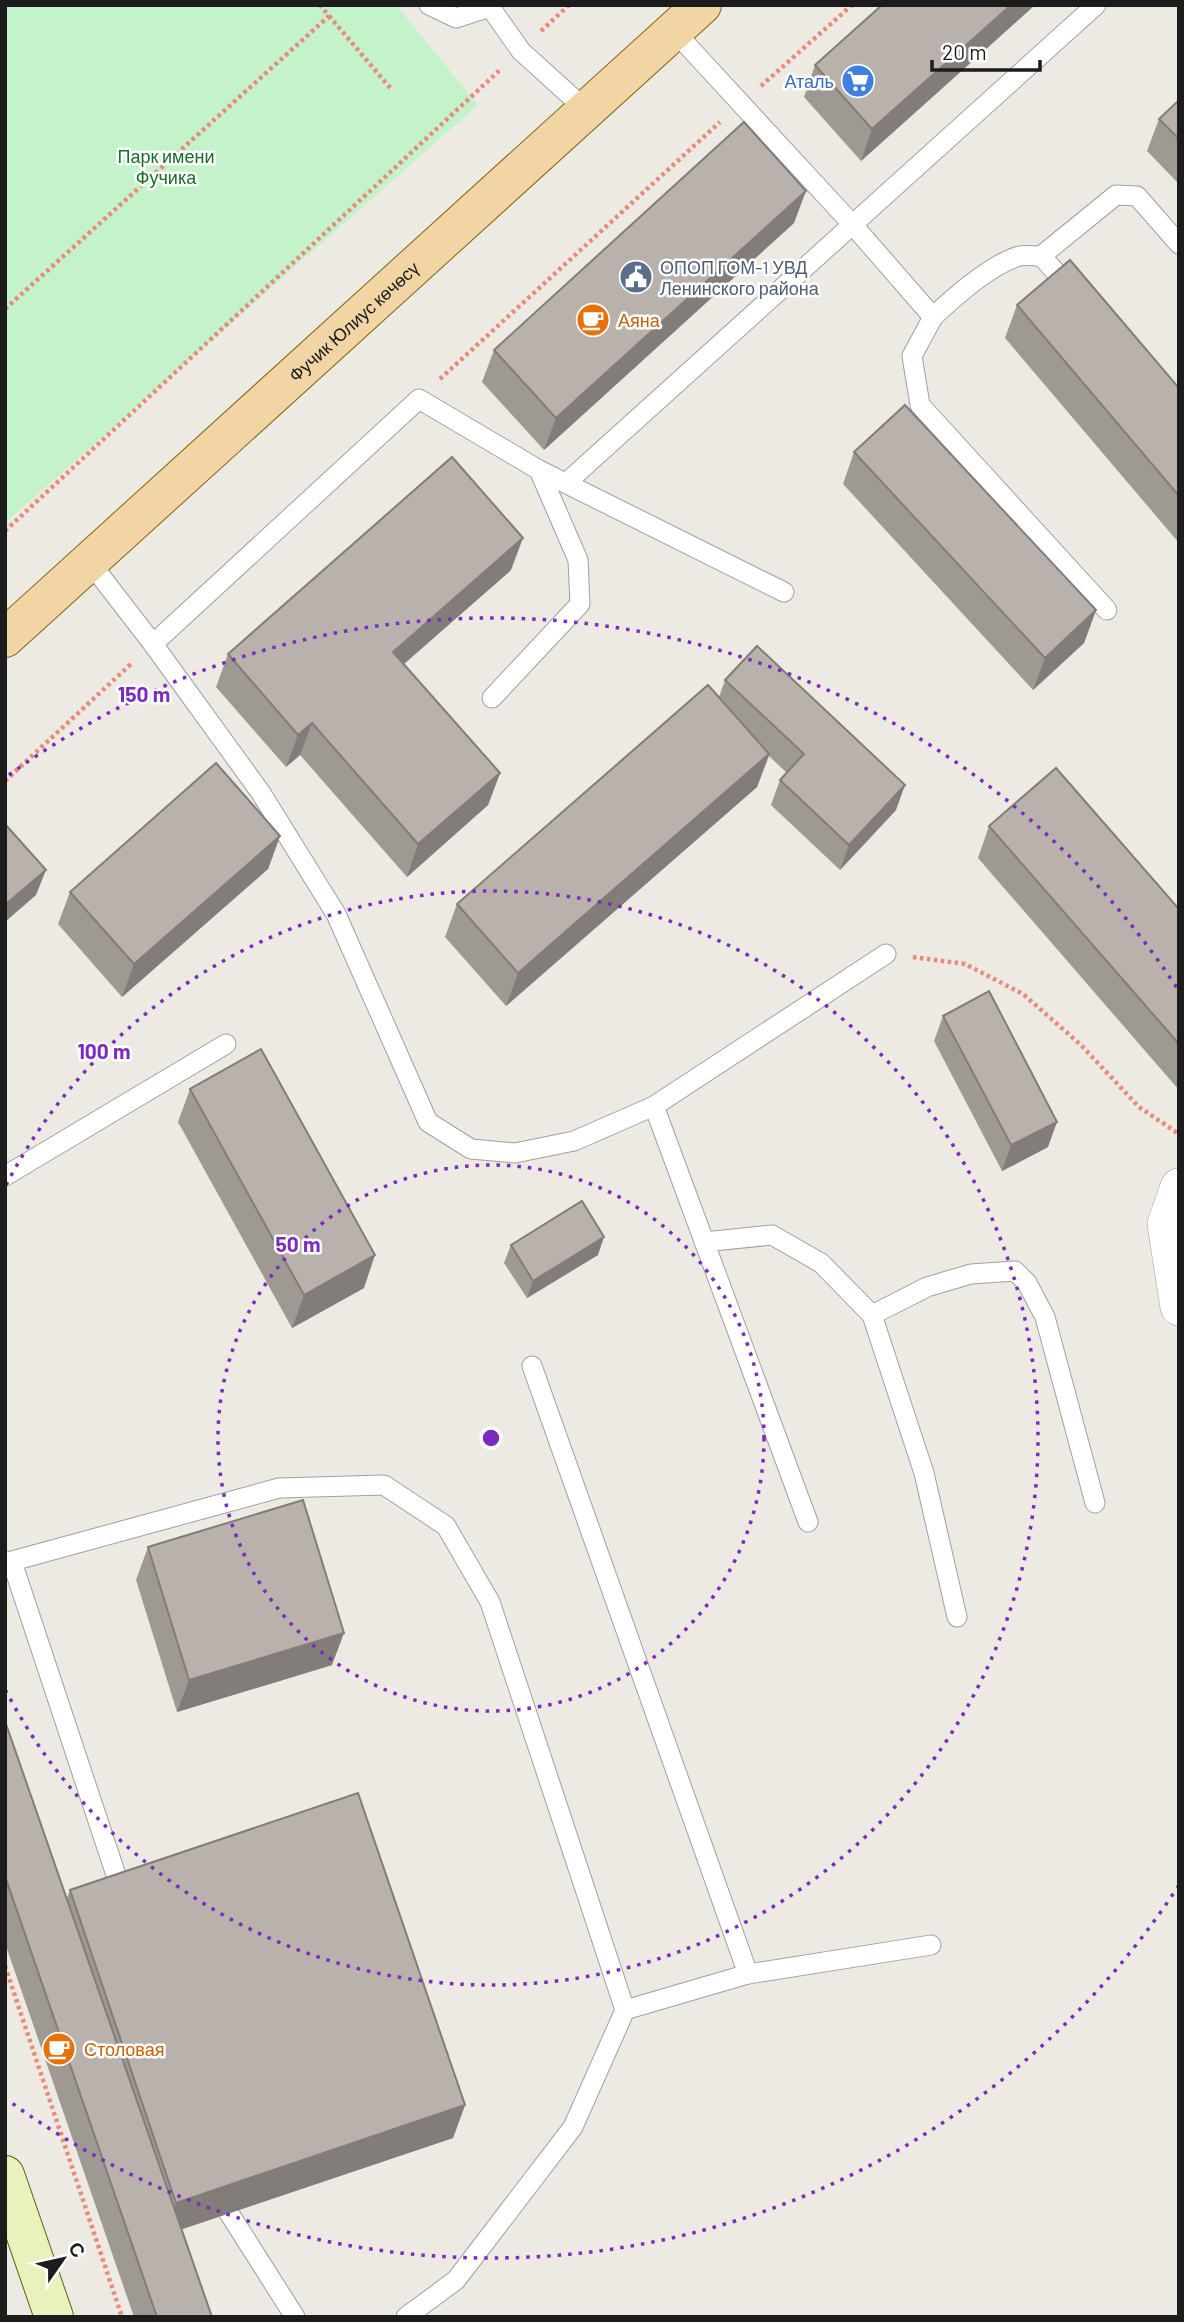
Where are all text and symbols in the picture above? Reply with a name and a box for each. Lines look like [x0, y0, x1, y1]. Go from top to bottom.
scale bar [932, 28, 1040, 72]
text: 20 m [942, 39, 987, 64]
supermarket icon: Аталь [839, 62, 877, 100]
place label: Аталь [784, 70, 834, 92]
park label: Парк имени Фучика [118, 145, 214, 188]
place label: ОПОП ГОМ-1 УВД Ленинского района [660, 256, 820, 299]
street label: Фучик Юлиус көчөсү [284, 257, 423, 386]
public building icon: ОПОП ГОМ-1 УВД Ленинского района [617, 258, 655, 296]
cafe icon: Аяна [574, 301, 612, 339]
place label: Аяна [618, 309, 661, 331]
text: 150 m [118, 681, 170, 706]
text: 100 m [77, 1038, 131, 1063]
text: 50 m [275, 1231, 321, 1256]
centre of rings [479, 1426, 503, 1450]
cafe icon: Столовая [40, 2030, 78, 2068]
place label: Столовая [84, 2038, 165, 2060]
north arrow [28, 2224, 98, 2294]
text: С [64, 2237, 91, 2262]

